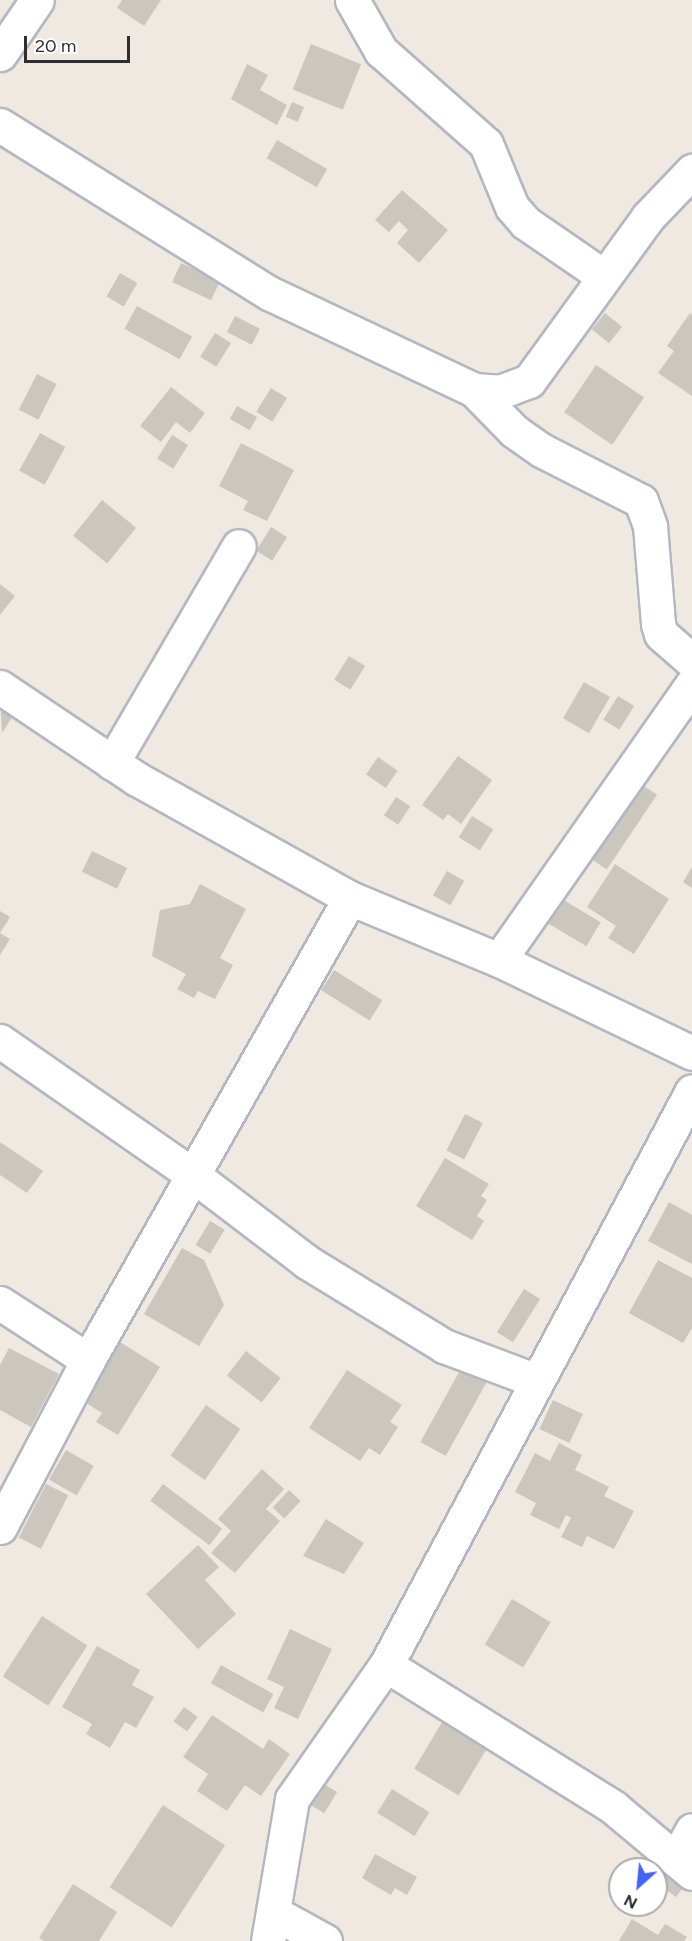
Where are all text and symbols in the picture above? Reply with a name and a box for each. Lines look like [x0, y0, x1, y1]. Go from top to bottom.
scale bar [27, 24, 134, 62]
text: 20 m [35, 35, 76, 57]
north arrow [608, 1857, 668, 1917]
text: N [621, 1890, 640, 1913]

